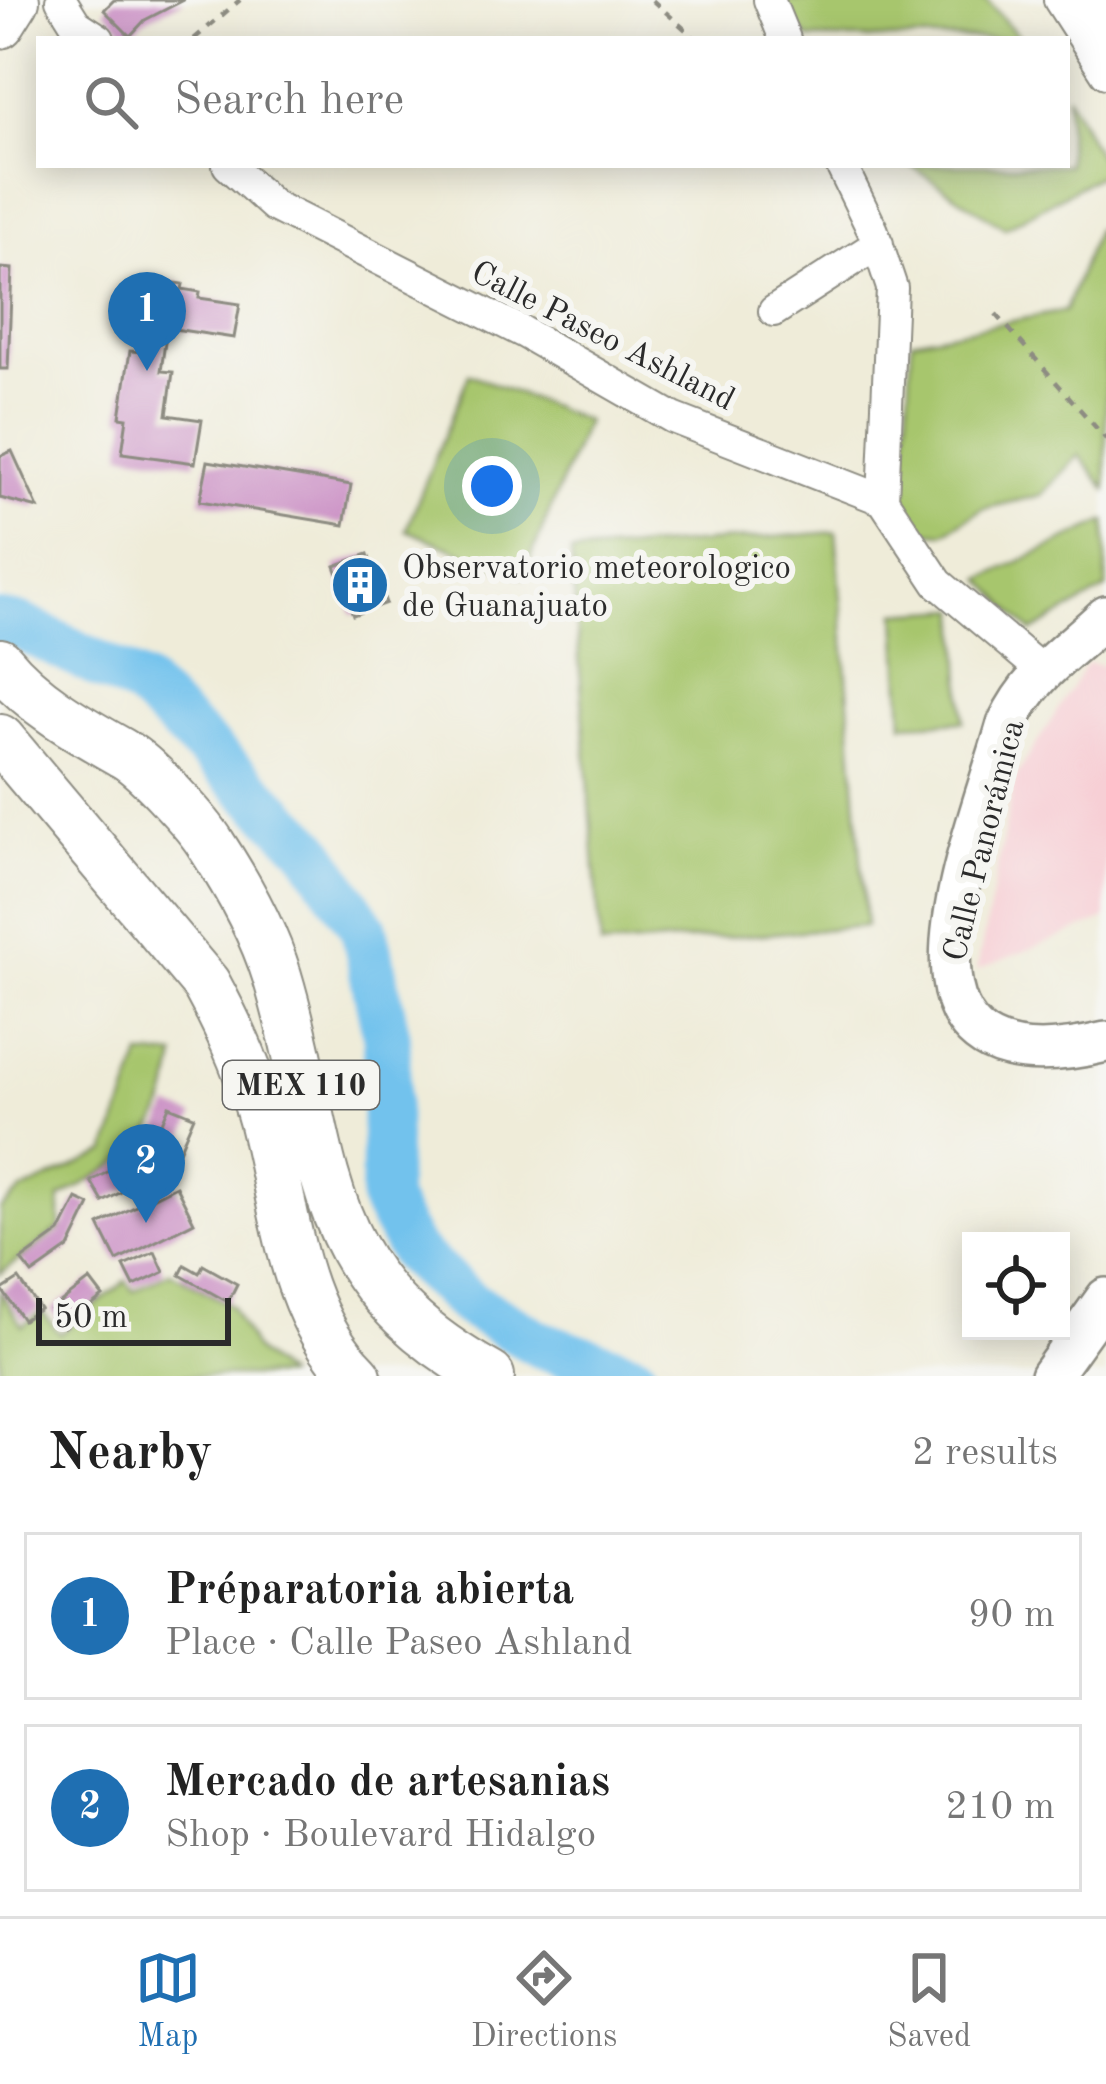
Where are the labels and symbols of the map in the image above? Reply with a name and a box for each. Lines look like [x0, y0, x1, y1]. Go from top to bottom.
street label: Calle Paseo Ashland [465, 256, 739, 418]
pin: 1 [108, 272, 186, 371]
your location [462, 456, 522, 516]
place label: Observatorio meteorologico de Guanajuato [402, 553, 791, 624]
building icon: Observatorio meteorologico de Guanajuato [329, 554, 391, 616]
street label: Calle Panorámica [939, 717, 1031, 965]
road number: MEX 110 [223, 1061, 379, 1109]
pin: 2 [107, 1124, 185, 1223]
scale bar [36, 1292, 231, 1345]

